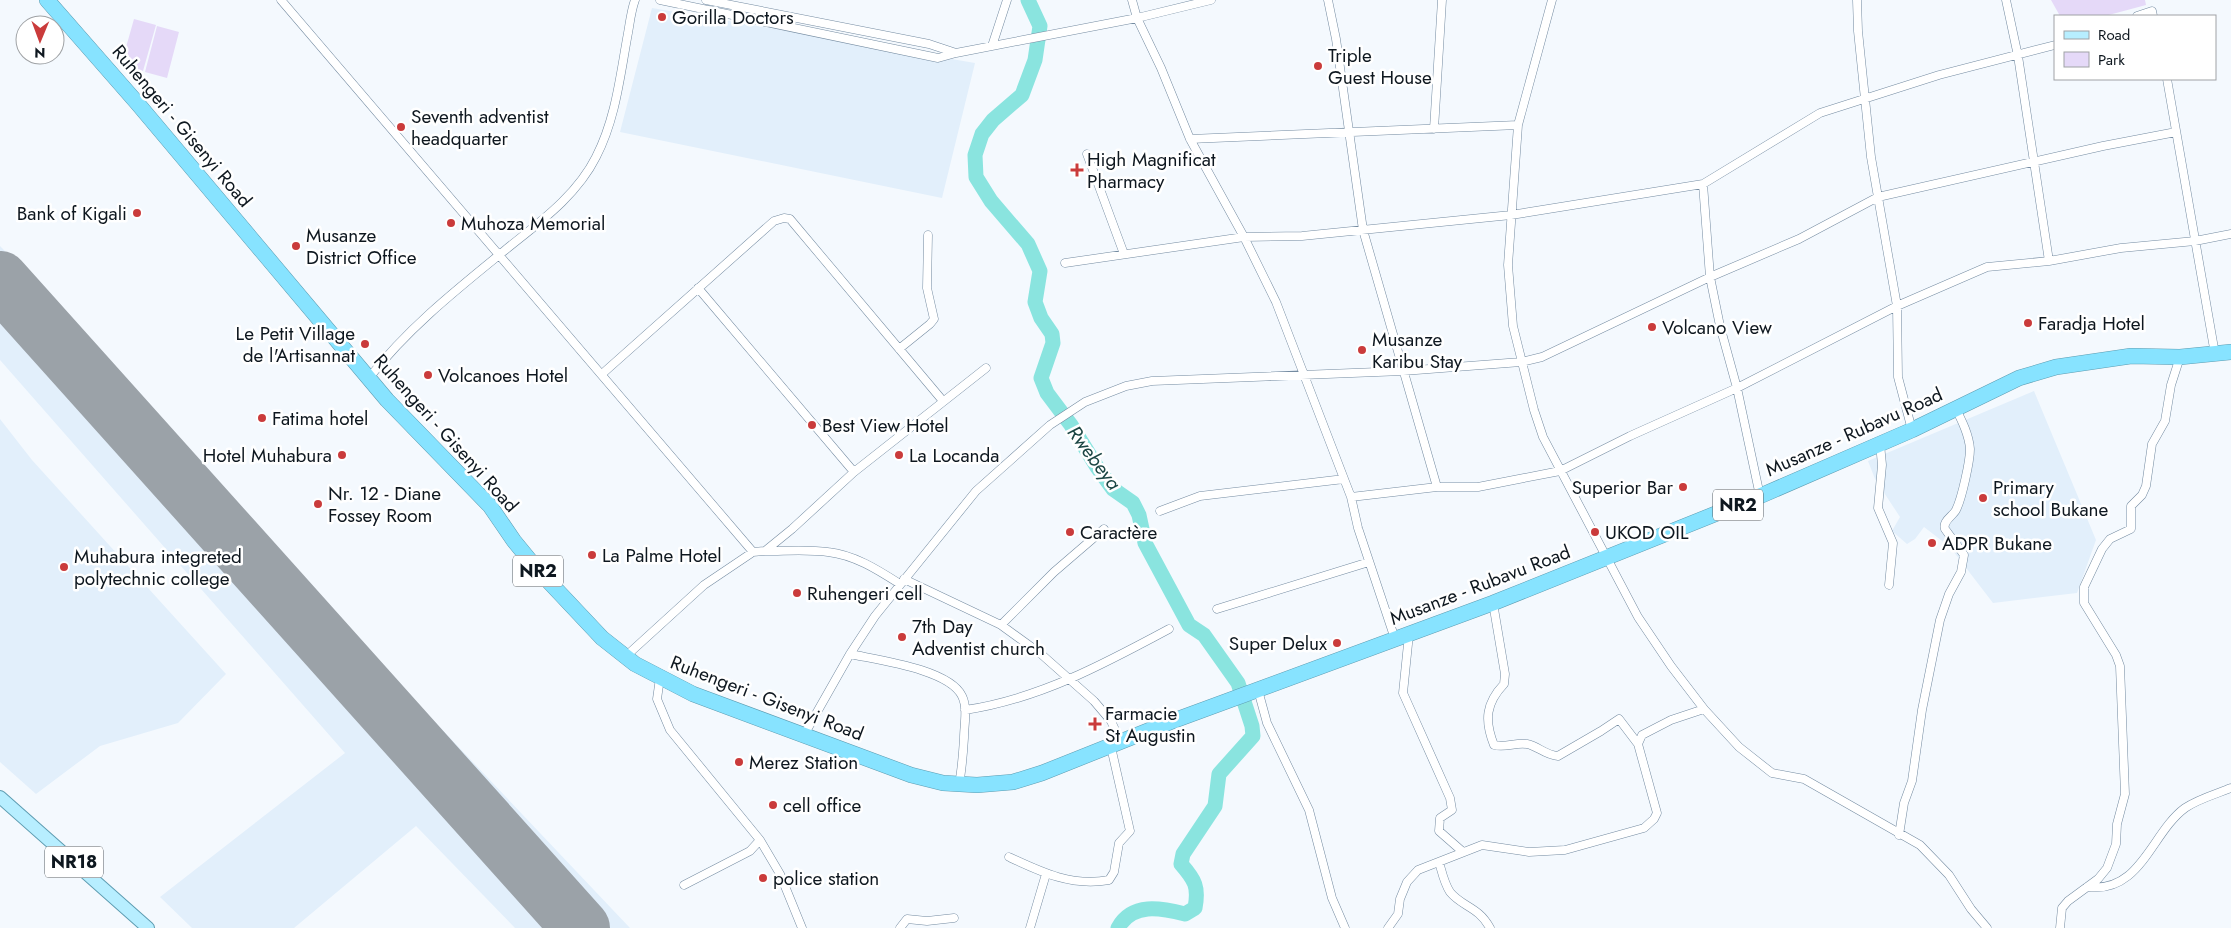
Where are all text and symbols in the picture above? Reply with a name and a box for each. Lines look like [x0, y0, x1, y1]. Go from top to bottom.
place label: Gorilla Doctors [672, 4, 794, 31]
marker: Gorilla Doctors [656, 11, 668, 23]
north arrow [15, 15, 65, 65]
legend [2054, 15, 2216, 80]
text: Road [2098, 24, 2130, 46]
street label: Ruhengeri - Gisenyi Road [106, 39, 258, 213]
place label: Triple Guest House [1328, 42, 1432, 91]
text: N [34, 43, 46, 63]
text: Park [2098, 49, 2125, 71]
marker: Triple Guest House [1312, 60, 1324, 72]
place label: Seventh adventist headquarter [411, 103, 549, 152]
marker: Seventh adventist headquarter [395, 121, 407, 133]
place label: High Magnificat Pharmacy [1087, 146, 1216, 195]
marker: High Magnificat Pharmacy [1071, 164, 1083, 176]
place label: Bank of Kigali [17, 200, 127, 227]
marker: Bank of Kigali [131, 207, 143, 219]
place label: Muhoza Memorial [461, 210, 605, 237]
marker: Muhoza Memorial [445, 217, 457, 229]
place label: Musanze District Office [306, 222, 417, 271]
marker: Musanze District Office [290, 240, 302, 252]
place label: Faradja Hotel [2038, 310, 2145, 337]
place label: Volcano View [1662, 314, 1772, 341]
marker: Faradja Hotel [2022, 317, 2034, 329]
place label: Le Petit Village de l'Artisannat [236, 320, 355, 369]
marker: Volcano View [1646, 321, 1658, 333]
place label: Musanze Karibu Stay [1372, 326, 1463, 375]
marker: Le Petit Village de l'Artisannat [359, 338, 371, 350]
marker: Musanze Karibu Stay [1356, 344, 1368, 356]
street label: Ruhengeri - Gisenyi Road [367, 348, 525, 518]
place label: Volcanoes Hotel [438, 362, 568, 389]
marker: Volcanoes Hotel [422, 369, 434, 381]
street label: Musanze - Rubavu Road [1761, 381, 1947, 483]
place label: Fatima hotel [272, 405, 368, 432]
marker: Fatima hotel [256, 412, 268, 424]
place label: Best View Hotel [822, 412, 949, 439]
marker: Best View Hotel [806, 419, 818, 431]
water label: Rwebeya [1060, 420, 1128, 496]
place label: Hotel Muhabura [203, 442, 332, 469]
place label: La Locanda [909, 442, 999, 469]
marker: Hotel Muhabura [336, 449, 348, 461]
marker: La Locanda [893, 449, 905, 461]
place label: Superior Bar [1572, 474, 1673, 501]
place label: Primary school Bukane [1993, 474, 2109, 523]
place label: Nr. 12 - Diane Fossey Room [328, 480, 441, 529]
marker: Superior Bar [1677, 481, 1689, 493]
road number: NR2 [1713, 490, 1763, 520]
marker: Primary school Bukane [1977, 492, 1989, 504]
marker: Nr. 12 - Diane Fossey Room [312, 498, 324, 510]
place label: Caractère [1080, 519, 1157, 546]
place label: UKOD OIL [1605, 519, 1689, 546]
marker: Caractère [1064, 526, 1076, 538]
marker: UKOD OIL [1589, 526, 1601, 538]
place label: ADPR Bukane [1942, 530, 2052, 557]
marker: ADPR Bukane [1926, 537, 1938, 549]
street label: Musanze - Rubavu Road [1386, 538, 1574, 632]
place label: La Palme Hotel [602, 542, 722, 569]
place label: Muhabura integreted polytechnic college [74, 543, 242, 592]
marker: La Palme Hotel [586, 549, 598, 561]
road number: NR2 [513, 556, 563, 586]
marker: Muhabura integreted polytechnic college [58, 561, 70, 573]
place label: Ruhengeri cell [807, 580, 923, 607]
marker: Ruhengeri cell [791, 587, 803, 599]
place label: 7th Day Adventist church [912, 613, 1045, 662]
place label: Super Delux [1229, 630, 1327, 657]
marker: 7th Day Adventist church [896, 631, 908, 643]
marker: Super Delux [1331, 637, 1343, 649]
street label: Ruhengeri - Gisenyi Road [667, 649, 867, 747]
place label: Farmacie St Augustin [1105, 700, 1196, 749]
marker: Farmacie St Augustin [1089, 718, 1101, 730]
place label: Merez Station [749, 749, 858, 776]
marker: Merez Station [733, 756, 745, 768]
place label: cell office [783, 792, 862, 819]
marker: cell office [767, 799, 779, 811]
road number: NR18 [45, 846, 103, 878]
place label: police station [773, 865, 879, 892]
marker: police station [757, 872, 769, 884]

